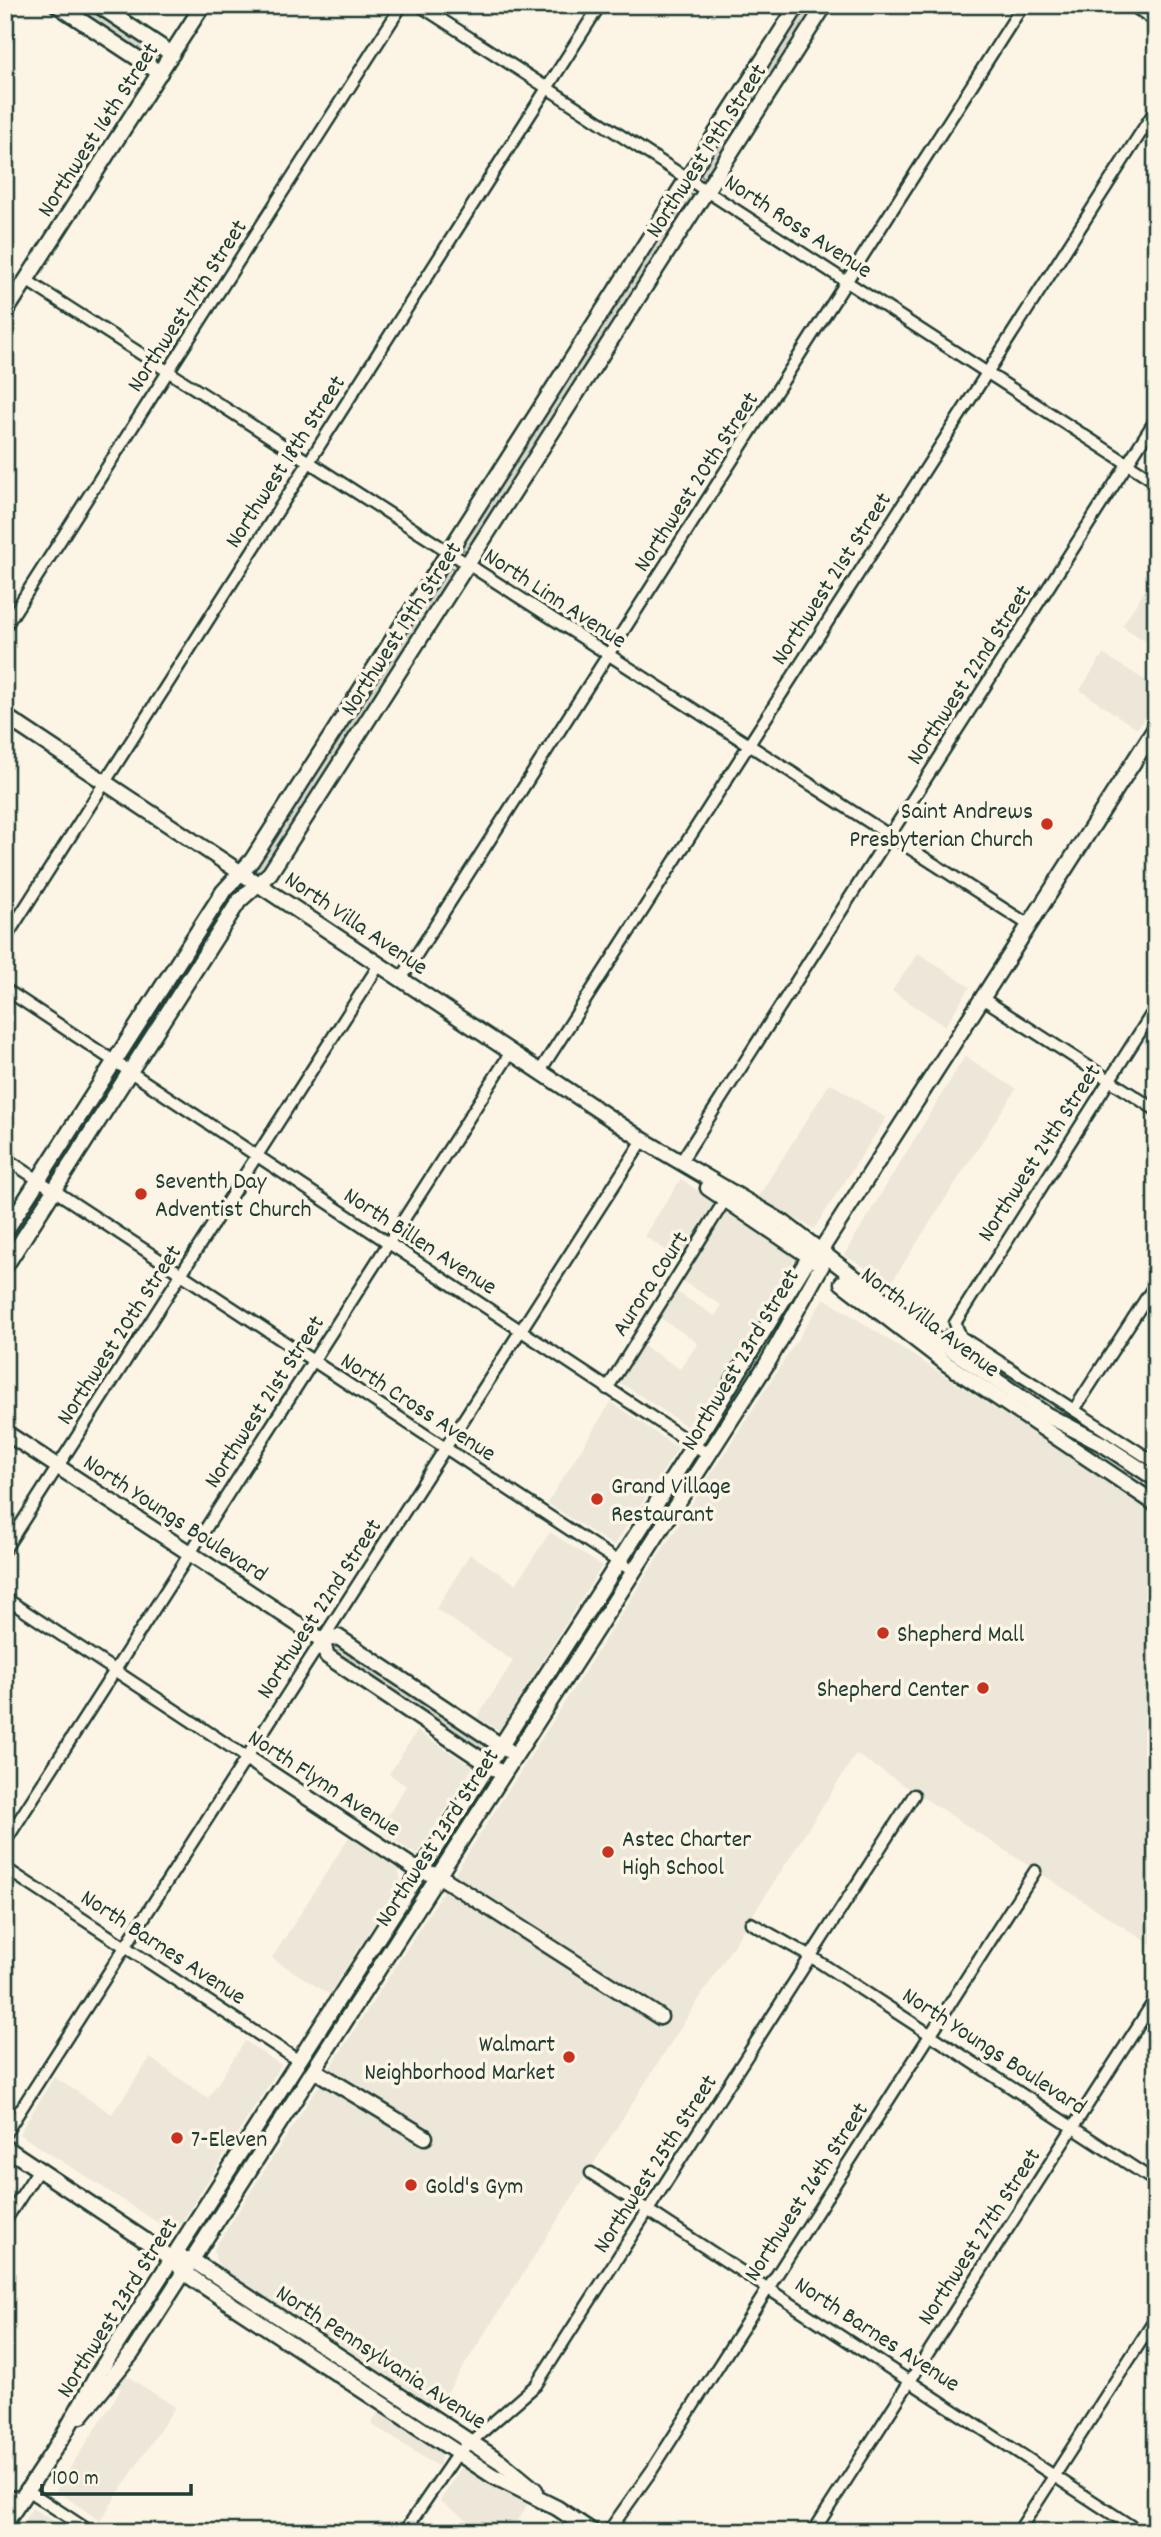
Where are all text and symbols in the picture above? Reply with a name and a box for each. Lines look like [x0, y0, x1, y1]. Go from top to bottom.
street label: Northwest 16th Street [30, 36, 169, 225]
street label: Northwest 19th Street [638, 58, 777, 245]
street label: North Ross Avenue [717, 167, 878, 288]
street label: Northwest 17th Street [120, 213, 257, 400]
street label: Northwest 18th Street [218, 369, 355, 556]
street label: Northwest 20th Street [626, 386, 769, 580]
street label: Northwest 21st Street [764, 486, 901, 673]
street label: Northwest 19th Street [333, 536, 472, 723]
street label: North Linn Avenue [476, 541, 633, 659]
street label: Northwest 22nd Street [899, 579, 1042, 772]
place label: Saint Andrews Presbyterian Church [849, 796, 1033, 858]
marker: Saint Andrews Presbyterian Church [1039, 816, 1055, 832]
street label: North Villa Avenue [277, 864, 434, 985]
street label: Northwest 24th Street [970, 1058, 1111, 1249]
place label: Seventh Day Adventist Church [155, 1166, 311, 1228]
street label: North Billen Avenue [336, 1180, 503, 1305]
marker: Seventh Day Adventist Church [133, 1186, 149, 1202]
street label: Aurora Court [605, 1225, 698, 1344]
street label: Northwest 20th Street [49, 1239, 192, 1433]
street label: North Villa Avenue [852, 1260, 1006, 1387]
street label: Northwest 23rd Street [674, 1263, 809, 1458]
street label: Northwest 21st Street [197, 1309, 334, 1496]
street label: North Cross Avenue [333, 1345, 502, 1472]
street label: North Youngs Boulevard [75, 1447, 273, 1592]
place label: Grand Village Restaurant [611, 1471, 731, 1533]
marker: Grand Village Restaurant [589, 1491, 605, 1507]
street label: Northwest 22nd Street [249, 1513, 392, 1706]
place label: Shepherd Mall [897, 1619, 1024, 1653]
marker: Shepherd Mall [875, 1625, 891, 1641]
place label: Shepherd Center [817, 1674, 969, 1708]
marker: Shepherd Center [975, 1680, 991, 1696]
street label: North Flynn Avenue [240, 1722, 407, 1847]
street label: Northwest 23rd Street [368, 1743, 509, 1935]
place label: Astec Charter High School [622, 1824, 751, 1886]
marker: Astec Charter High School [600, 1844, 616, 1860]
street label: North Barnes Avenue [73, 1882, 252, 2015]
street label: North Youngs Boulevard [894, 1980, 1092, 2125]
place label: Walmart Neighborhood Market [364, 2029, 555, 2091]
marker: Walmart Neighborhood Market [561, 2049, 577, 2065]
street label: Northwest 25th Street [586, 2068, 727, 2261]
street label: Northwest 26th Street [737, 2096, 878, 2289]
place label: 7-Eleven [191, 2124, 267, 2158]
marker: 7-Eleven [169, 2130, 185, 2146]
street label: Northwest 27th Street [910, 2142, 1051, 2333]
place label: Gold's Gym [425, 2171, 523, 2205]
marker: Gold's Gym [403, 2177, 419, 2193]
street label: Northwest 23rd Street [49, 2212, 188, 2405]
street label: North Barnes Avenue [787, 2269, 966, 2402]
street label: North Pennsylvania Avenue [268, 2278, 492, 2440]
scale bar [42, 2453, 191, 2497]
text: 100 m [52, 2465, 99, 2495]

